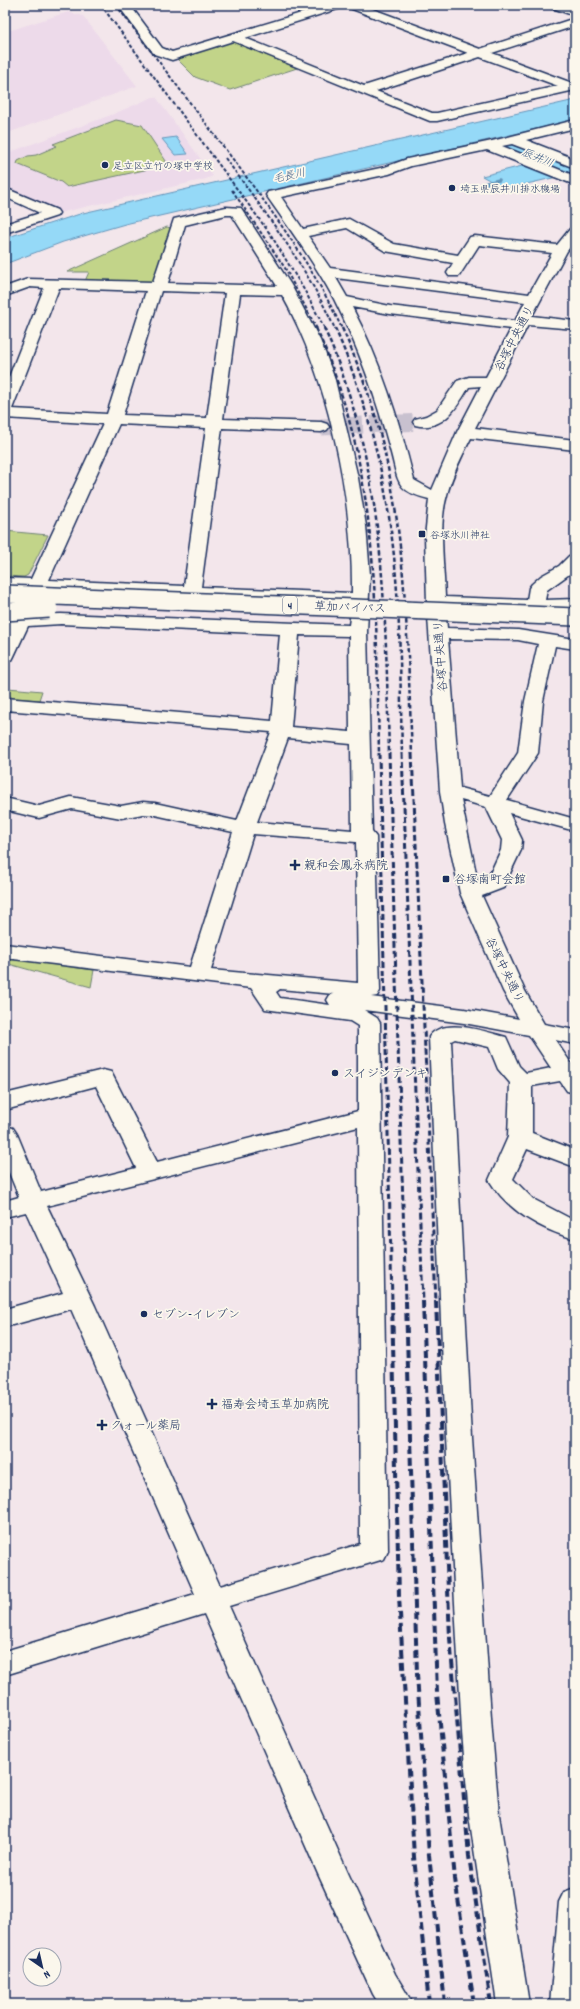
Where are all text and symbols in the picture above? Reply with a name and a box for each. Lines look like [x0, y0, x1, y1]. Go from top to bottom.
water label: 辰井川 [519, 145, 556, 172]
marker: 足立区立竹の塚中学校 [100, 160, 110, 170]
place label: 足立区立竹の塚中学校 [113, 160, 213, 174]
water label: 毛長川 [272, 165, 307, 188]
marker: 埼玉県辰井川排水機場 [447, 183, 457, 193]
place label: 埼玉県辰井川排水機場 [460, 183, 560, 197]
street label: 谷塚中央通り [491, 303, 539, 375]
marker: 谷塚氷川神社 [417, 529, 427, 539]
place label: 谷塚氷川神社 [430, 529, 490, 543]
road number: 4 [283, 596, 297, 614]
street label: 草加バイパス [314, 599, 386, 618]
street label: 谷塚中央通り [431, 619, 452, 692]
place label: 親和会鳳永病院 [304, 858, 388, 875]
marker: 親和会鳳永病院 [289, 859, 301, 871]
place label: 谷塚南町会館 [454, 872, 526, 889]
marker: 谷塚南町会館 [441, 874, 451, 884]
street label: 谷塚中央通り [480, 935, 527, 1007]
place label: スイジンデンキ [343, 1066, 427, 1083]
marker: スイジンデンキ [330, 1068, 340, 1078]
place label: セブン-イレブン [152, 1307, 240, 1324]
marker: セブン-イレブン [139, 1309, 149, 1319]
place label: 福寿会埼玉草加病院 [221, 1397, 329, 1414]
marker: 福寿会埼玉草加病院 [206, 1398, 218, 1410]
place label: クォール薬局 [110, 1418, 181, 1435]
marker: クォール薬局 [97, 1420, 107, 1430]
north arrow [22, 1947, 62, 1987]
text: N [39, 1965, 53, 1982]

